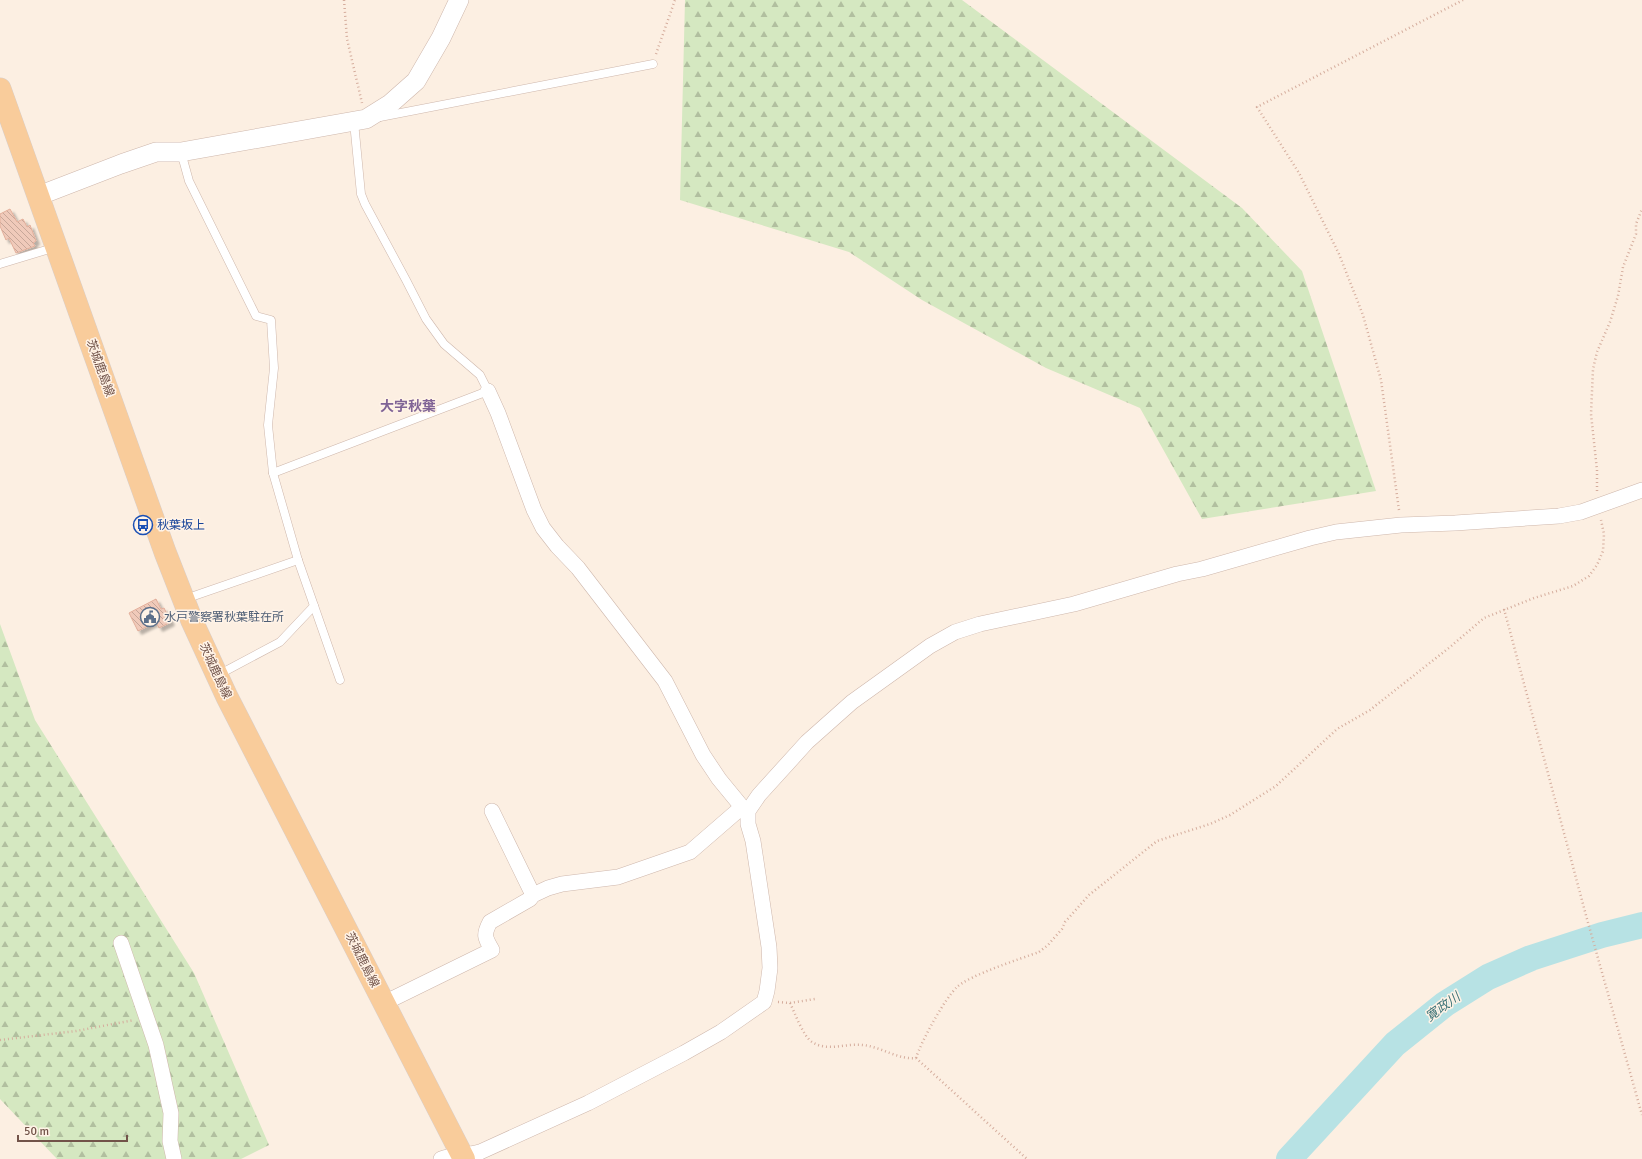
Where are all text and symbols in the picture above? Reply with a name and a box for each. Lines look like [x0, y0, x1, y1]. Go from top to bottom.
street label: 茨城鹿島線 [83, 337, 117, 399]
district label: 大字秋葉 [380, 398, 436, 415]
bus stop icon: 秋葉坂上 [132, 514, 154, 536]
place label: 秋葉坂上 [157, 518, 205, 533]
public building icon: 水戸警察署秋葉駐在所 [139, 606, 161, 628]
place label: 水戸警察署秋葉駐在所 [164, 610, 284, 625]
street label: 茨城鹿島線 [196, 641, 234, 701]
street label: 茨城鹿島線 [342, 930, 382, 990]
water label: 寛政川 [1423, 988, 1465, 1025]
scale bar [18, 1117, 127, 1143]
text: 50 m [24, 1124, 49, 1139]

